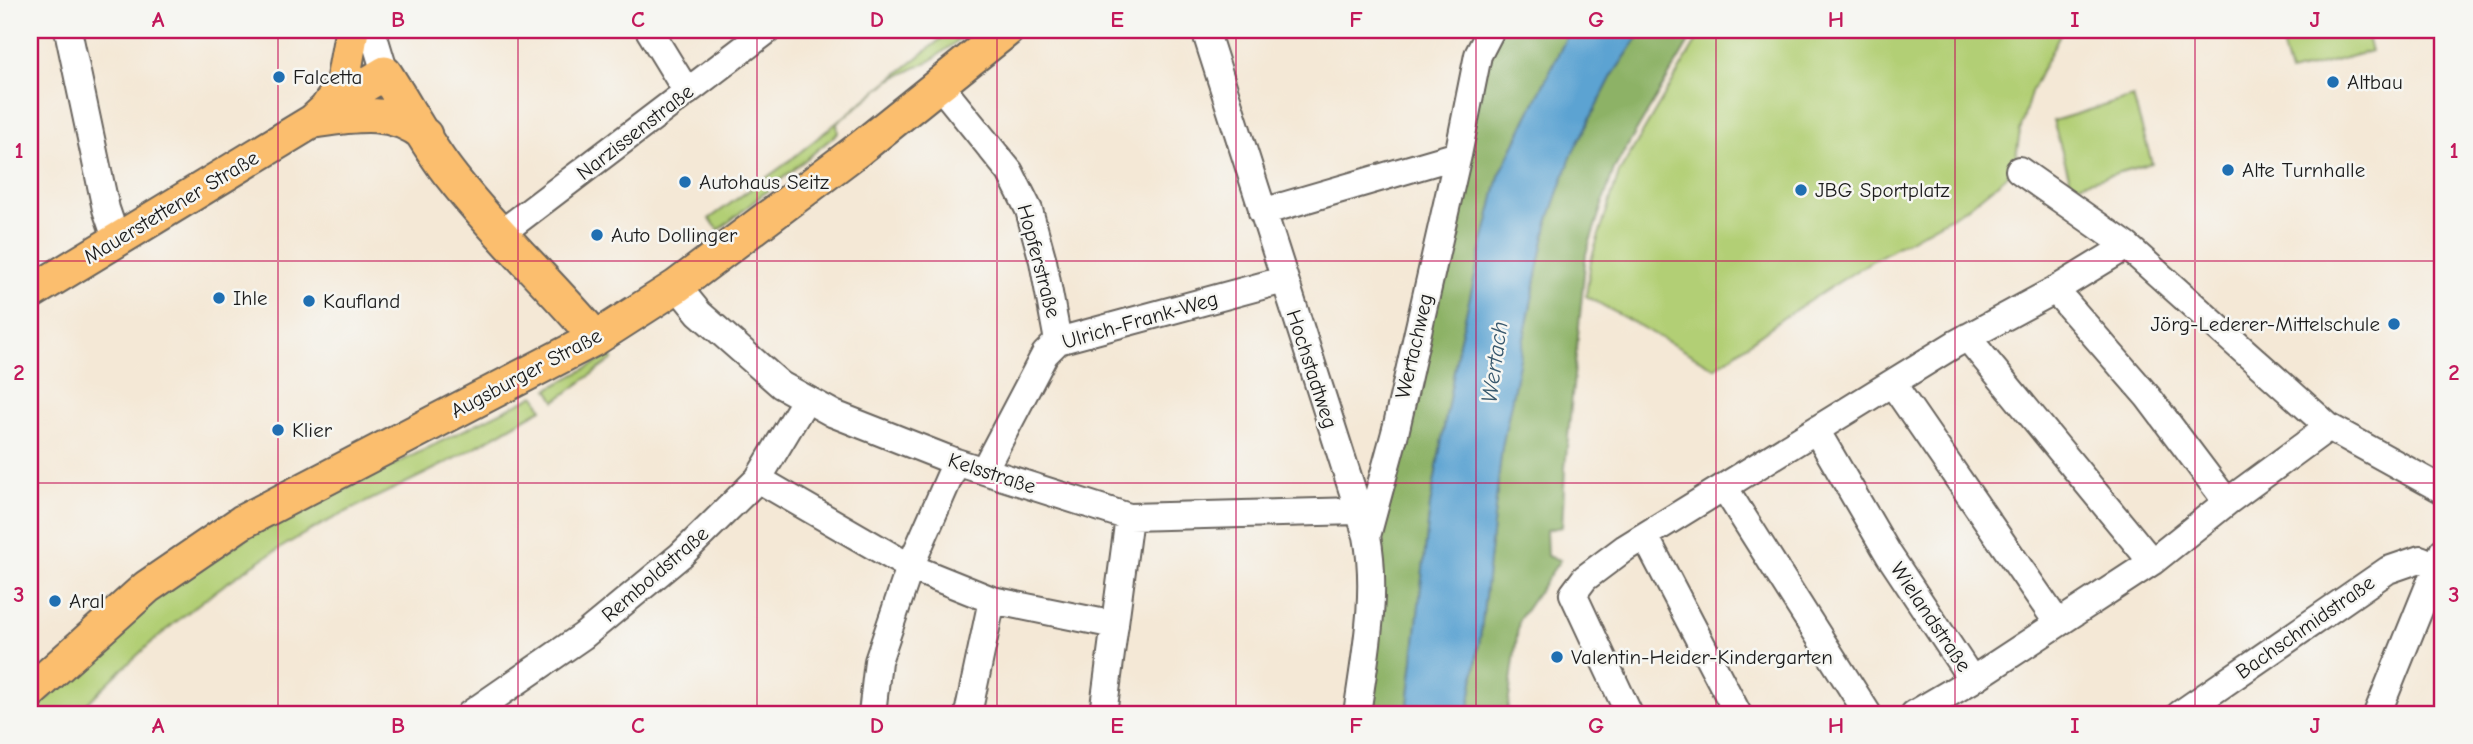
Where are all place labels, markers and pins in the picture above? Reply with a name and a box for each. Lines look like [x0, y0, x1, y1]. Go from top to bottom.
place label: Falcetta [293, 65, 362, 89]
marker: Falcetta [271, 69, 287, 85]
place label: Altbau [2347, 70, 2403, 94]
marker: Altbau [2325, 74, 2341, 90]
place label: Alte Turnhalle [2242, 158, 2365, 182]
marker: Alte Turnhalle [2220, 162, 2236, 178]
place label: Autohaus Seitz [699, 170, 829, 194]
marker: Autohaus Seitz [677, 174, 693, 190]
place label: JBG Sportplatz [1815, 178, 1950, 202]
marker: JBG Sportplatz [1793, 182, 1809, 198]
place label: Auto Dollinger [611, 223, 738, 247]
marker: Auto Dollinger [589, 227, 605, 243]
place label: Ihle [233, 286, 268, 310]
place label: Kaufland [323, 289, 400, 313]
marker: Ihle [211, 290, 227, 306]
marker: Kaufland [301, 293, 317, 309]
place label: Jörg-Lederer-Mittelschule [2151, 312, 2380, 336]
marker: Jörg-Lederer-Mittelschule [2386, 316, 2402, 332]
place label: Klier [292, 418, 333, 442]
marker: Klier [270, 422, 286, 438]
place label: Aral [69, 589, 105, 613]
marker: Aral [47, 593, 63, 609]
place label: Valentin-Heider-Kindergarten [1571, 645, 1833, 669]
marker: Valentin-Heider-Kindergarten [1549, 649, 1565, 665]

